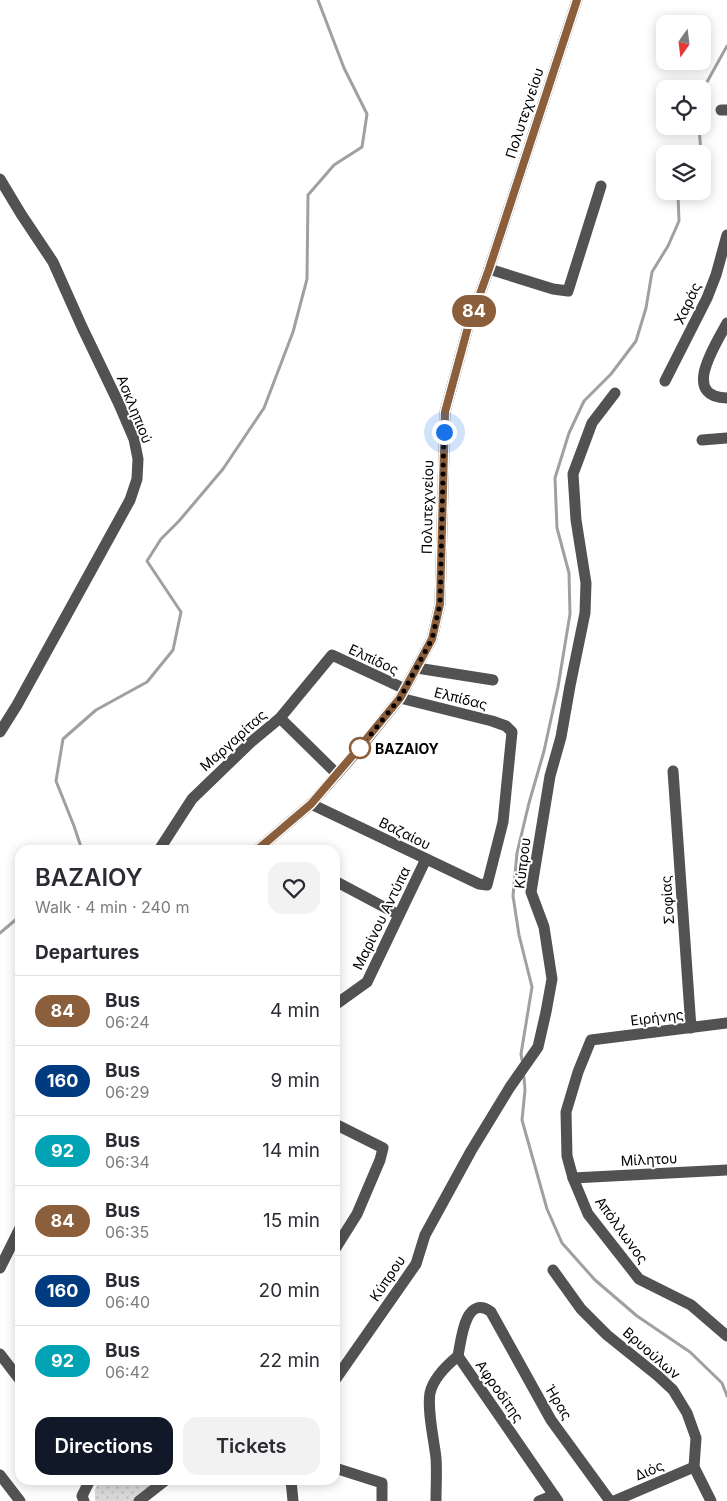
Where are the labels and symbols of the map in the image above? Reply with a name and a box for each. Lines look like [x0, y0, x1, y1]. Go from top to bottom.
north arrow [656, 15, 711, 70]
street label: Πολυτεχνείου [501, 66, 547, 160]
street label: Χαράς [670, 279, 704, 327]
line badge: 84 [452, 295, 496, 327]
street label: Ασκληπιού [114, 372, 156, 446]
your location [432, 420, 457, 445]
street label: Πολυτεχνείου [418, 460, 436, 554]
street label: Ελπίδος [346, 640, 402, 678]
street label: Ελπίδας [433, 683, 489, 713]
street label: Μαργαρίτας [196, 706, 270, 774]
marker: ΒΑΖΑΙΟΥ [349, 737, 371, 759]
place label: ΒΑΖΑΙΟΥ [375, 740, 439, 757]
street label: Βαζαίου [376, 813, 434, 853]
street label: Κύπρου [510, 836, 534, 890]
street label: Μαρίνου Αντύπα [349, 864, 413, 972]
street label: Σοφίας [657, 875, 677, 925]
street label: Ειρήνης [629, 1005, 685, 1029]
street label: Μίλητου [620, 1149, 678, 1169]
street label: Απόλλωνος [592, 1193, 652, 1267]
street label: Κύπρου [366, 1252, 408, 1304]
street label: Βρυούλων [620, 1323, 684, 1383]
street label: Αφροδίτης [472, 1357, 528, 1425]
street label: Ήρας [542, 1381, 576, 1423]
street label: Διός [632, 1456, 666, 1484]

